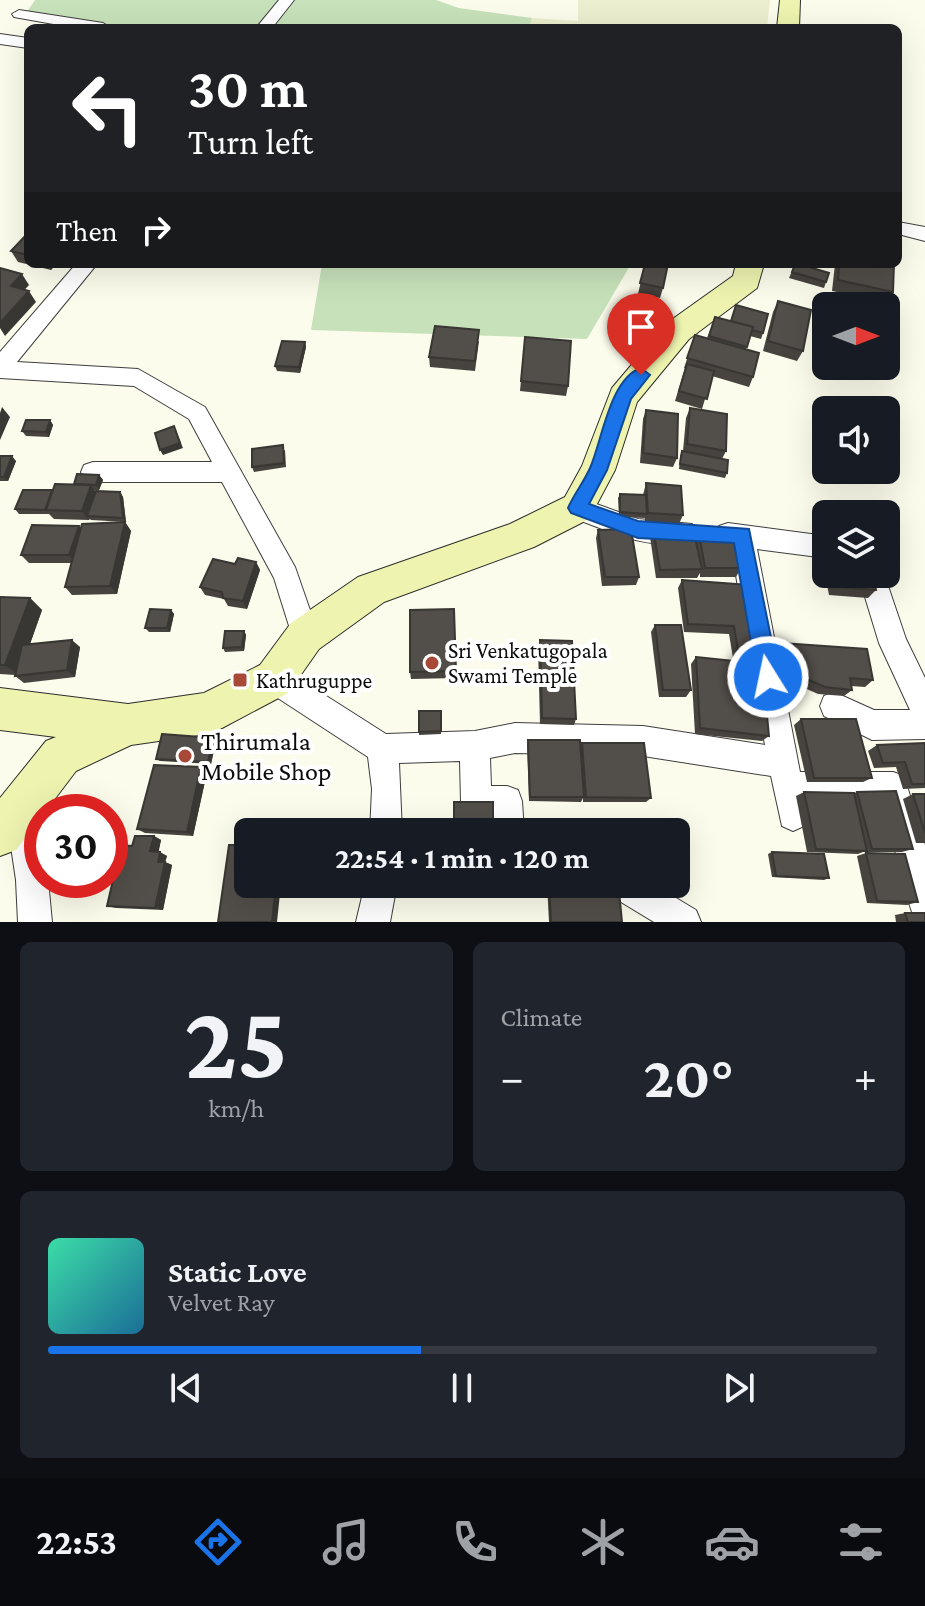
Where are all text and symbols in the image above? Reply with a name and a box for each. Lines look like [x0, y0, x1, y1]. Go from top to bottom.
icon: left [56, 56, 160, 160]
text: 30 m [188, 57, 308, 119]
text: Turn left [188, 122, 313, 162]
icon: right [134, 208, 178, 252]
text: Then [56, 214, 118, 247]
north arrow [812, 292, 900, 380]
map controls [812, 292, 900, 588]
pin [607, 293, 675, 375]
icon: arrive [619, 305, 663, 349]
button: sound [812, 396, 900, 484]
button: layers [812, 500, 900, 588]
position arrow [726, 635, 810, 719]
place label: Sri Venkatugopala Swami Temple [448, 638, 608, 688]
marker: Sri Venkatugopala Swami Temple [423, 654, 441, 672]
place label: Kathruguppe [256, 668, 372, 693]
marker: Kathruguppe [231, 671, 249, 689]
place label: Thirumala Mobile Shop [201, 727, 331, 786]
marker: Thirumala Mobile Shop [176, 747, 194, 765]
speed limit sign: 30 [24, 794, 128, 898]
text: 22:54 · 1 min · 120 m [335, 841, 589, 874]
text: 25 [184, 984, 288, 1099]
text: Climate [501, 1003, 582, 1032]
text: 20° [644, 1043, 734, 1110]
text: − [501, 1053, 524, 1101]
text: + [854, 1053, 877, 1101]
text: km/h [208, 1094, 264, 1123]
text: Static Love [168, 1255, 307, 1288]
text: Velvet Ray [168, 1288, 275, 1317]
icon: previous [164, 1366, 208, 1410]
icon: pause [440, 1366, 484, 1410]
icon: next [717, 1366, 761, 1410]
icon: directions [190, 1514, 246, 1570]
icon: music [318, 1514, 374, 1570]
icon: phone [447, 1514, 503, 1570]
icon: climate [575, 1514, 631, 1570]
icon: car [704, 1514, 760, 1570]
icon: filters [833, 1514, 889, 1570]
text: 22:53 [36, 1522, 117, 1562]

